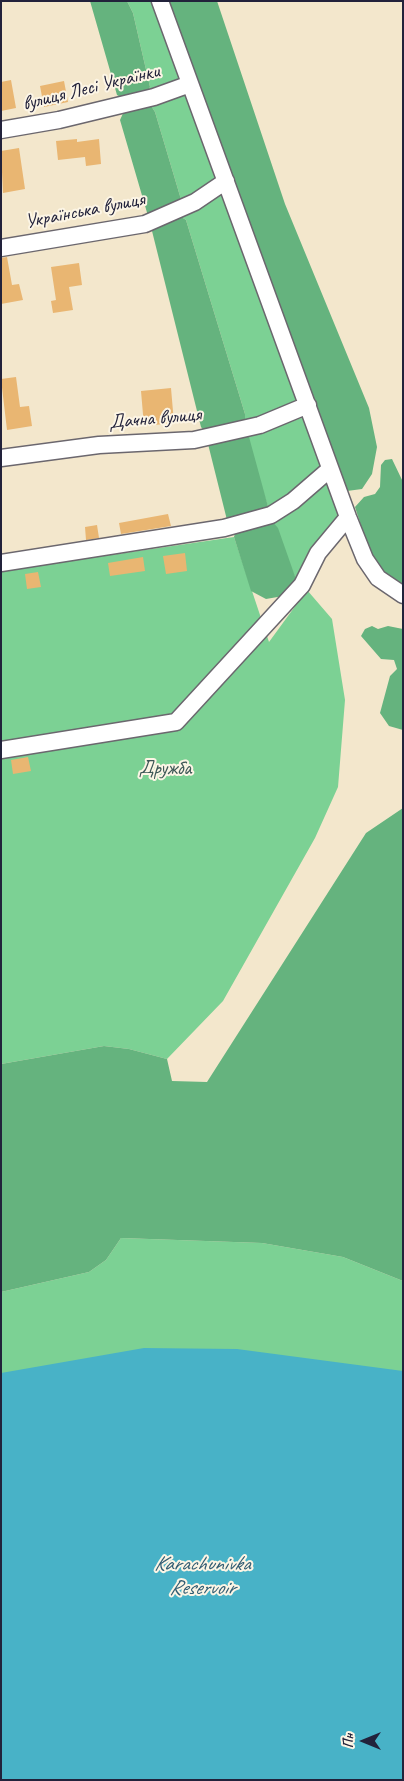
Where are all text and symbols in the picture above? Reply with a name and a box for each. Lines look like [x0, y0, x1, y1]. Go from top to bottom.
street label: вулиця Лесі Українки [20, 59, 162, 117]
street label: Українська вулиця [23, 188, 147, 234]
street label: Дачна вулиця [108, 403, 202, 435]
park label: Дружба [139, 757, 191, 781]
water label: Karachunivka Reservoir [154, 1551, 250, 1601]
north arrow [339, 1716, 389, 1766]
text: Пн [340, 1734, 357, 1748]

